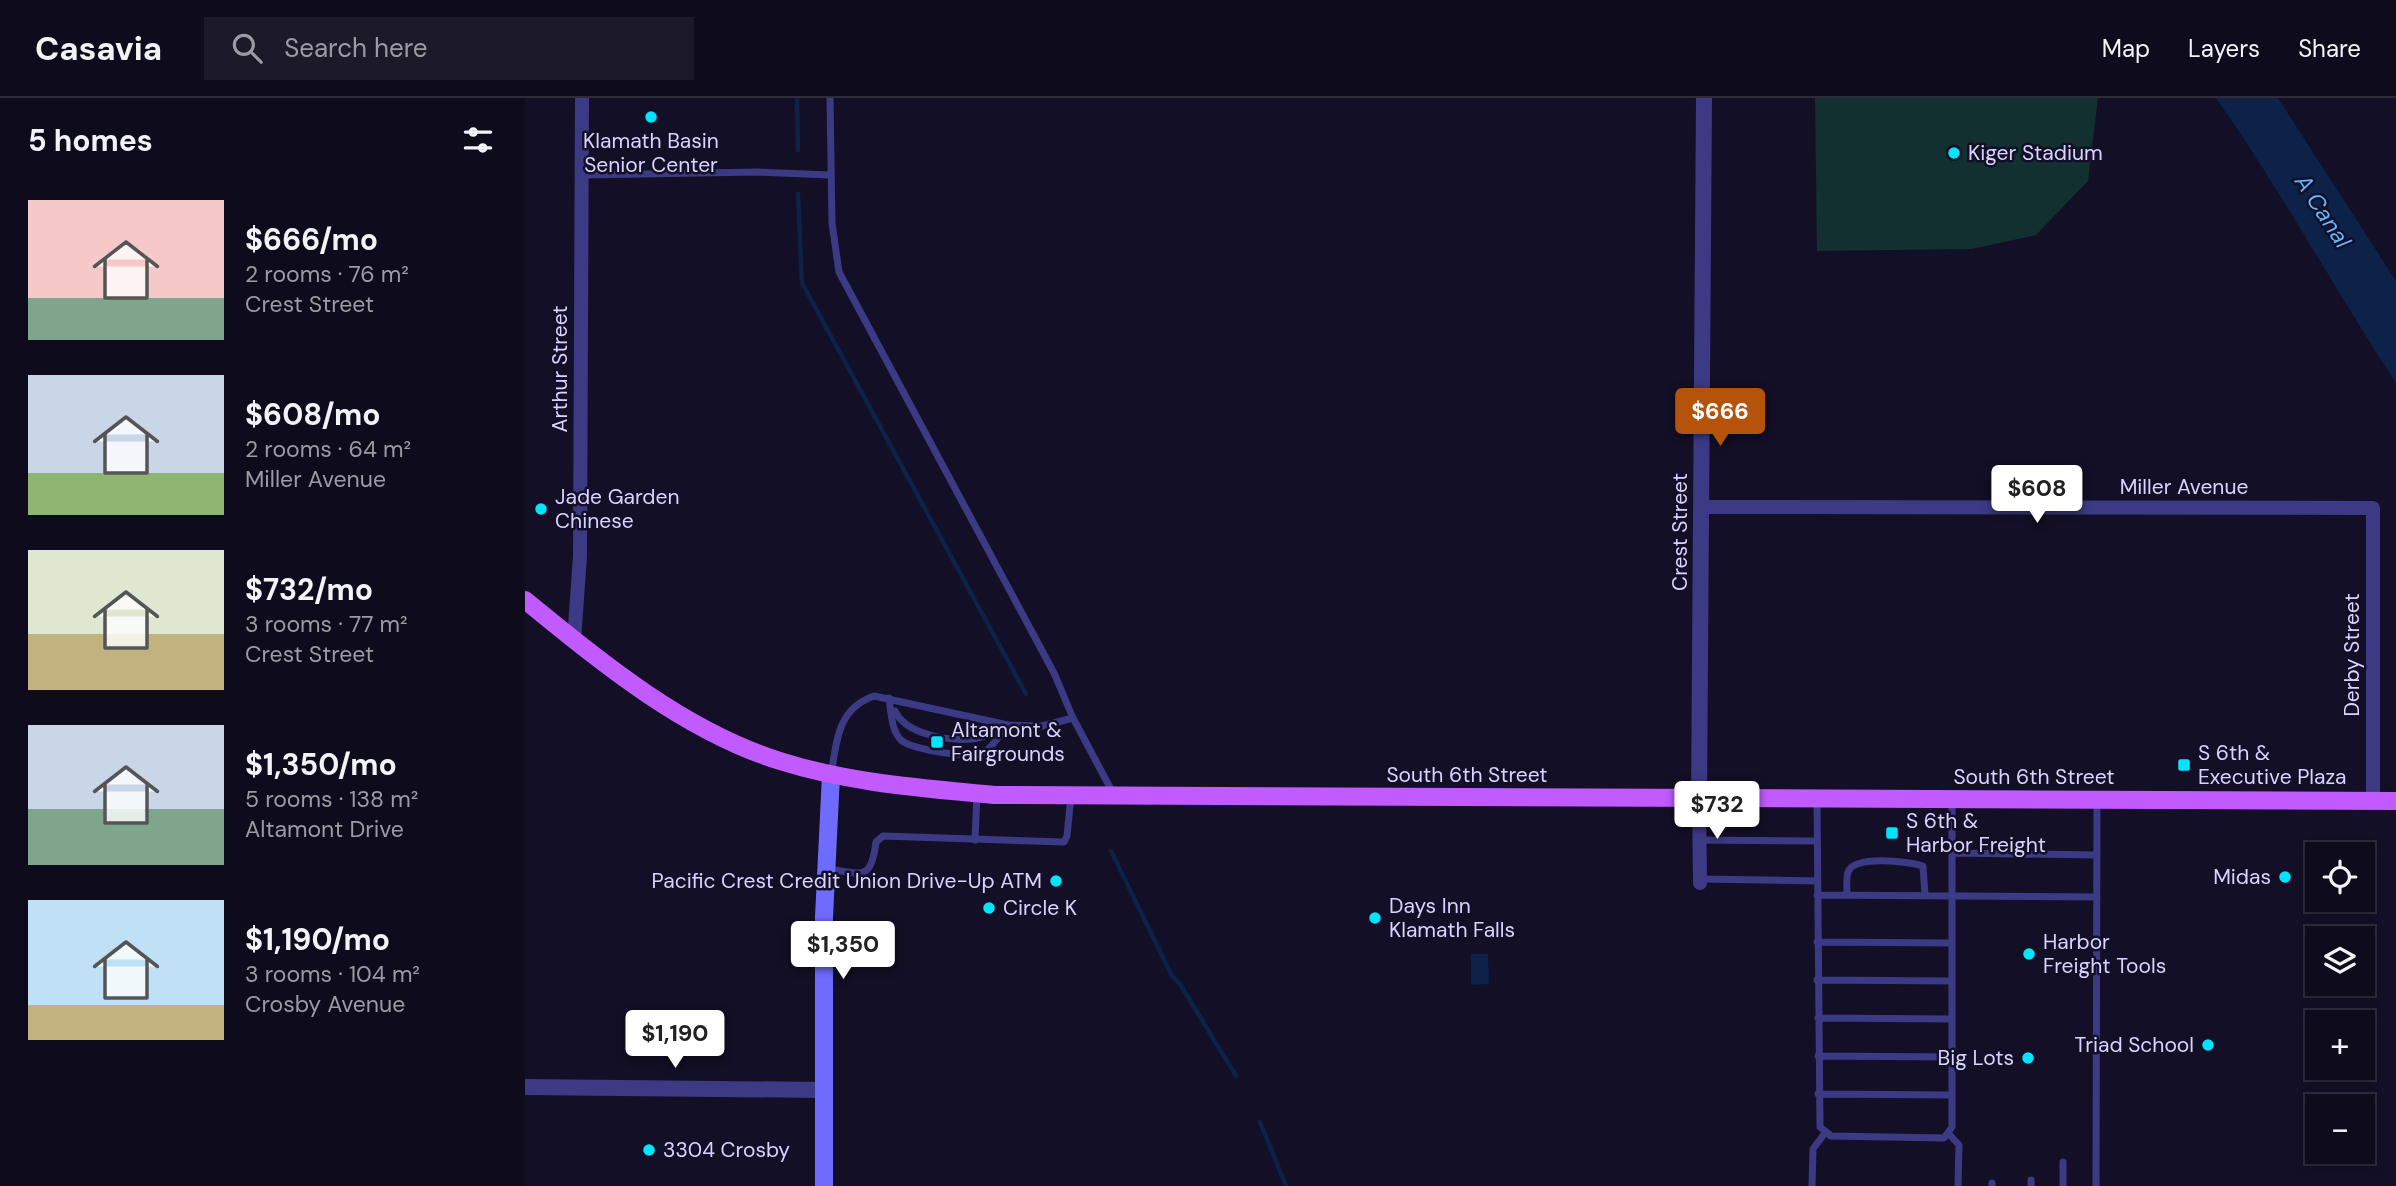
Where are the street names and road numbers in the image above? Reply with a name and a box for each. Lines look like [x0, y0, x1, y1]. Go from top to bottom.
street label: Arthur Street [546, 306, 574, 432]
street label: Crest Street [1666, 473, 1694, 591]
street label: Miller Avenue [2120, 473, 2248, 501]
street label: Derby Street [2338, 593, 2366, 717]
street label: South 6th Street [1386, 761, 1548, 789]
street label: South 6th Street [1953, 763, 2115, 791]

